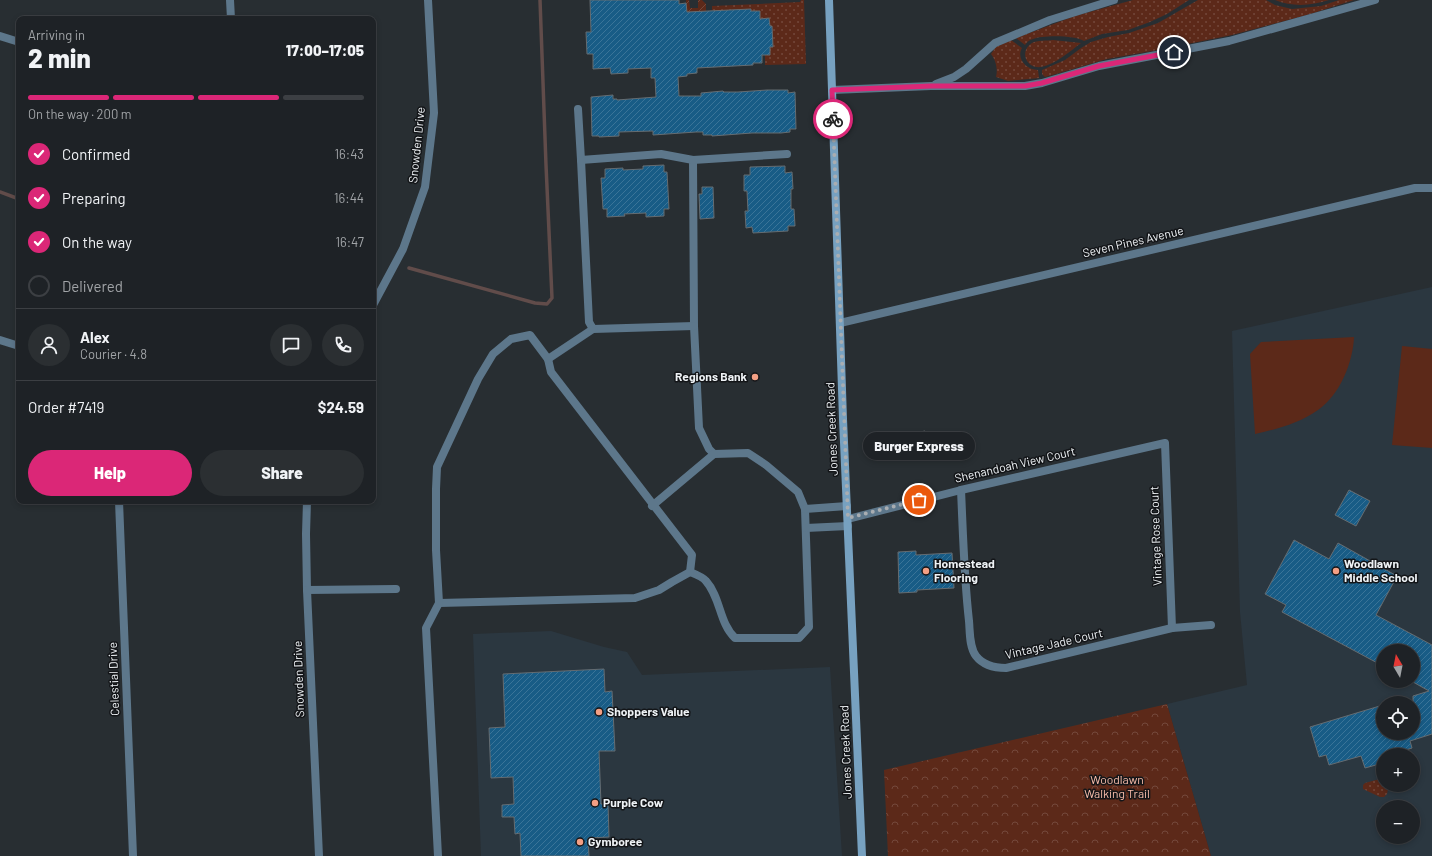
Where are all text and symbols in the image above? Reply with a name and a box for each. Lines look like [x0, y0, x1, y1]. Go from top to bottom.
text: Arriving in [28, 27, 85, 43]
pin [1157, 35, 1191, 69]
text: 17:00–17:05 [286, 41, 364, 59]
icon: home [1163, 41, 1185, 63]
text: 2 min [28, 42, 91, 73]
courier [813, 99, 853, 139]
text: On the way · 200 m [28, 106, 132, 122]
street label: Snowden Drive [405, 106, 427, 184]
icon: bike [822, 108, 844, 130]
icon: check [28, 143, 50, 165]
text: Confirmed [62, 145, 130, 163]
text: 16:43 [334, 146, 364, 162]
icon: check [28, 187, 50, 209]
text: Preparing [62, 189, 126, 207]
text: 16:44 [334, 190, 364, 206]
street label: Seven Pines Avenue [1081, 223, 1185, 259]
icon: check [28, 231, 50, 253]
text: On the way [62, 233, 132, 251]
text: 16:47 [335, 234, 364, 250]
text: Delivered [62, 277, 123, 295]
button: person [28, 324, 70, 366]
button: chat [270, 324, 312, 366]
button: phone [322, 324, 364, 366]
text: Alex [80, 328, 110, 346]
text: Courier · 4.8 [80, 346, 147, 362]
place label: Regions Bank [675, 369, 748, 383]
marker: Regions Bank [750, 372, 760, 382]
street label: Jones Creek Road [822, 382, 840, 476]
text: Order #7419 [28, 398, 104, 416]
text: $24.59 [318, 398, 364, 416]
callout: Burger Express [863, 432, 975, 460]
text: Burger Express [874, 438, 964, 454]
street label: Shenandoah View Court [953, 443, 1076, 485]
button: Help [28, 450, 192, 496]
button: Share [200, 450, 364, 496]
pin [902, 483, 936, 517]
street label: Vintage Rose Court [1146, 486, 1164, 586]
icon: bag [908, 489, 930, 511]
place label: Homestead Flooring [934, 556, 995, 584]
place label: Woodlawn Middle School [1344, 556, 1418, 584]
marker: Homestead Flooring [921, 566, 931, 576]
marker: Woodlawn Middle School [1331, 566, 1341, 576]
street label: Vintage Jade Court [1004, 625, 1104, 661]
street label: Snowden Drive [290, 640, 306, 718]
street label: Celestial Drive [105, 642, 121, 716]
north arrow [1376, 644, 1420, 688]
map controls [1376, 644, 1420, 844]
button: locate [1376, 696, 1420, 740]
place label: Shoppers Value [607, 704, 690, 718]
street label: Jones Creek Road [836, 705, 854, 799]
marker: Shoppers Value [594, 707, 604, 717]
button: + [1376, 748, 1420, 792]
park label: Woodlawn Walking Trail [1084, 772, 1150, 800]
place label: Purple Cow [603, 795, 664, 809]
marker: Purple Cow [590, 798, 600, 808]
button: − [1376, 800, 1420, 844]
place label: Gymboree [588, 834, 643, 848]
marker: Gymboree [575, 837, 585, 847]

